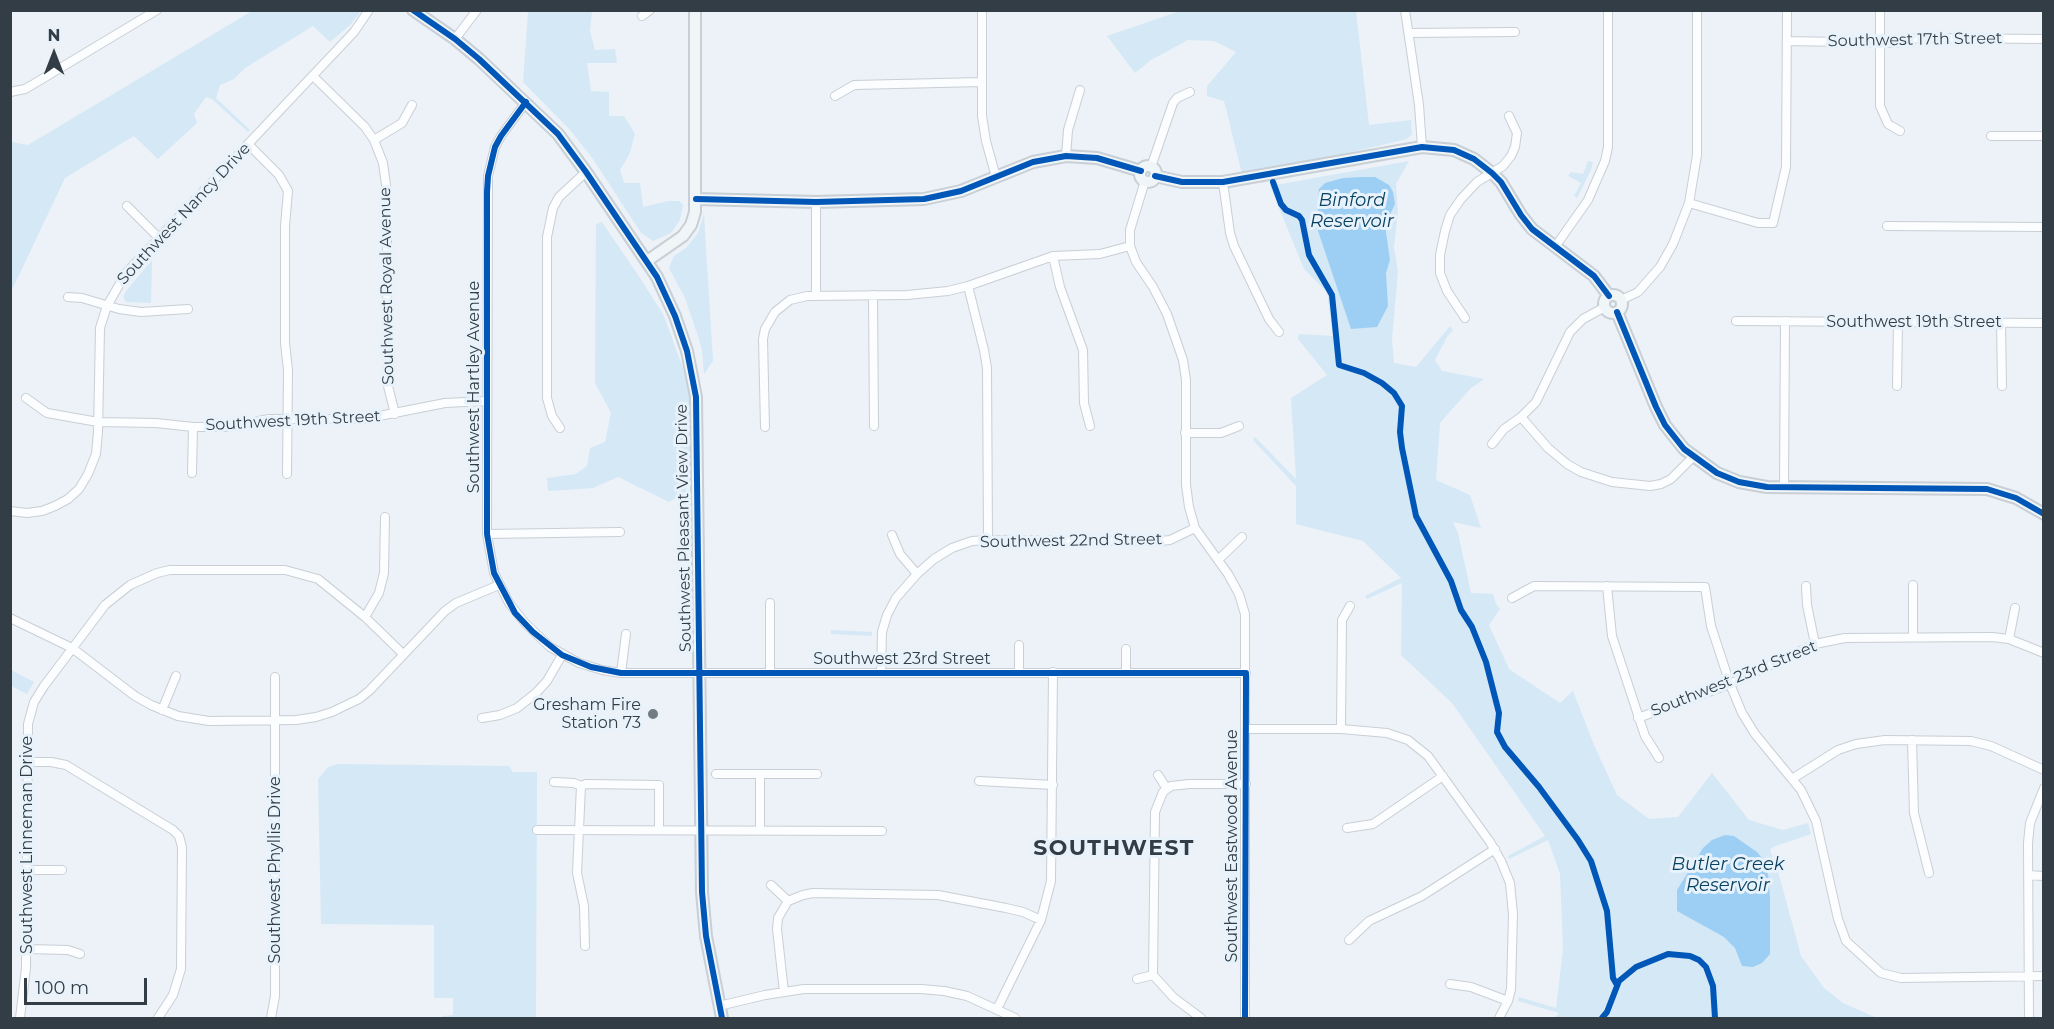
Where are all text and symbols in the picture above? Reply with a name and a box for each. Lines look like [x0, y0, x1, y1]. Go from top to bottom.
north arrow [24, 24, 84, 84]
text: N [48, 26, 60, 45]
street label: Southwest 17th Street [1828, 29, 2002, 51]
street label: Southwest Nancy Drive [113, 139, 255, 289]
street label: Southwest Royal Avenue [376, 187, 398, 385]
water label: Binford Reservoir [1310, 190, 1394, 232]
street label: Southwest Hartley Avenue [464, 281, 484, 493]
street label: Southwest 19th Street [1826, 312, 2002, 332]
street label: Southwest Pleasant View Drive [672, 404, 696, 652]
street label: Southwest 19th Street [205, 407, 381, 435]
street label: Southwest 22nd Street [980, 530, 1162, 552]
street label: Southwest 23rd Street [1648, 637, 1820, 721]
street label: Southwest 23rd Street [813, 649, 991, 669]
place label: Gresham Fire Station 73 [533, 695, 641, 733]
marker: Gresham Fire Station 73 [646, 707, 660, 721]
street label: Southwest Eastwood Avenue [1222, 729, 1242, 963]
street label: Southwest Linneman Drive [17, 736, 37, 954]
street label: Southwest Phyllis Drive [265, 776, 285, 964]
district label: SOUTHWEST [1033, 836, 1195, 862]
water label: Butler Creek Reservoir [1671, 854, 1785, 896]
scale bar [27, 966, 150, 1004]
text: 100 m [35, 977, 89, 999]

